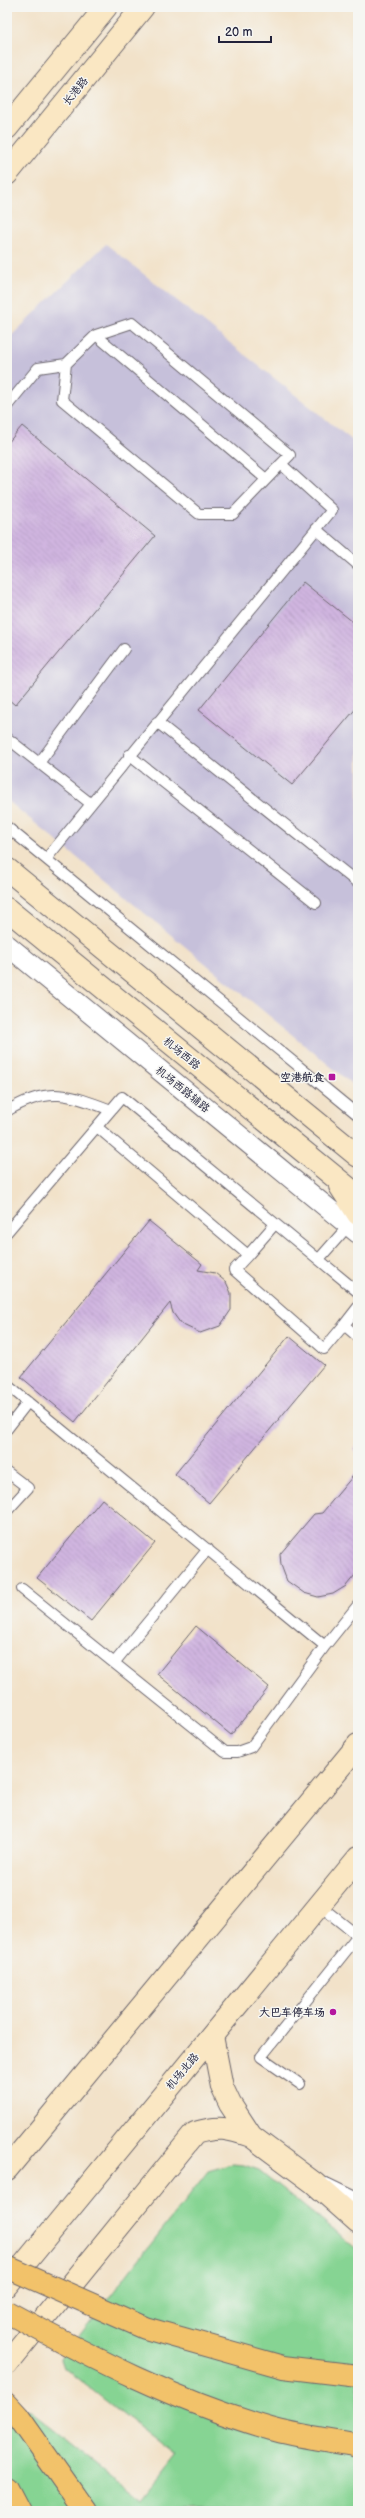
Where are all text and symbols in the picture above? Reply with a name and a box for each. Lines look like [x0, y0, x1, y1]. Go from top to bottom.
scale bar [219, 18, 271, 44]
text: 20 m [225, 25, 252, 40]
street label: 长港路 [60, 74, 91, 108]
street label: 机场西路 [160, 1034, 203, 1072]
street label: 机场西路辅路 [153, 1064, 212, 1115]
place label: 空港航食 [280, 1071, 324, 1084]
marker: 空港航食 [327, 1072, 337, 1082]
place label: 大巴车停车场 [259, 2006, 325, 2019]
marker: 大巴车停车场 [328, 2007, 338, 2017]
street label: 机场北路 [163, 2050, 202, 2092]

